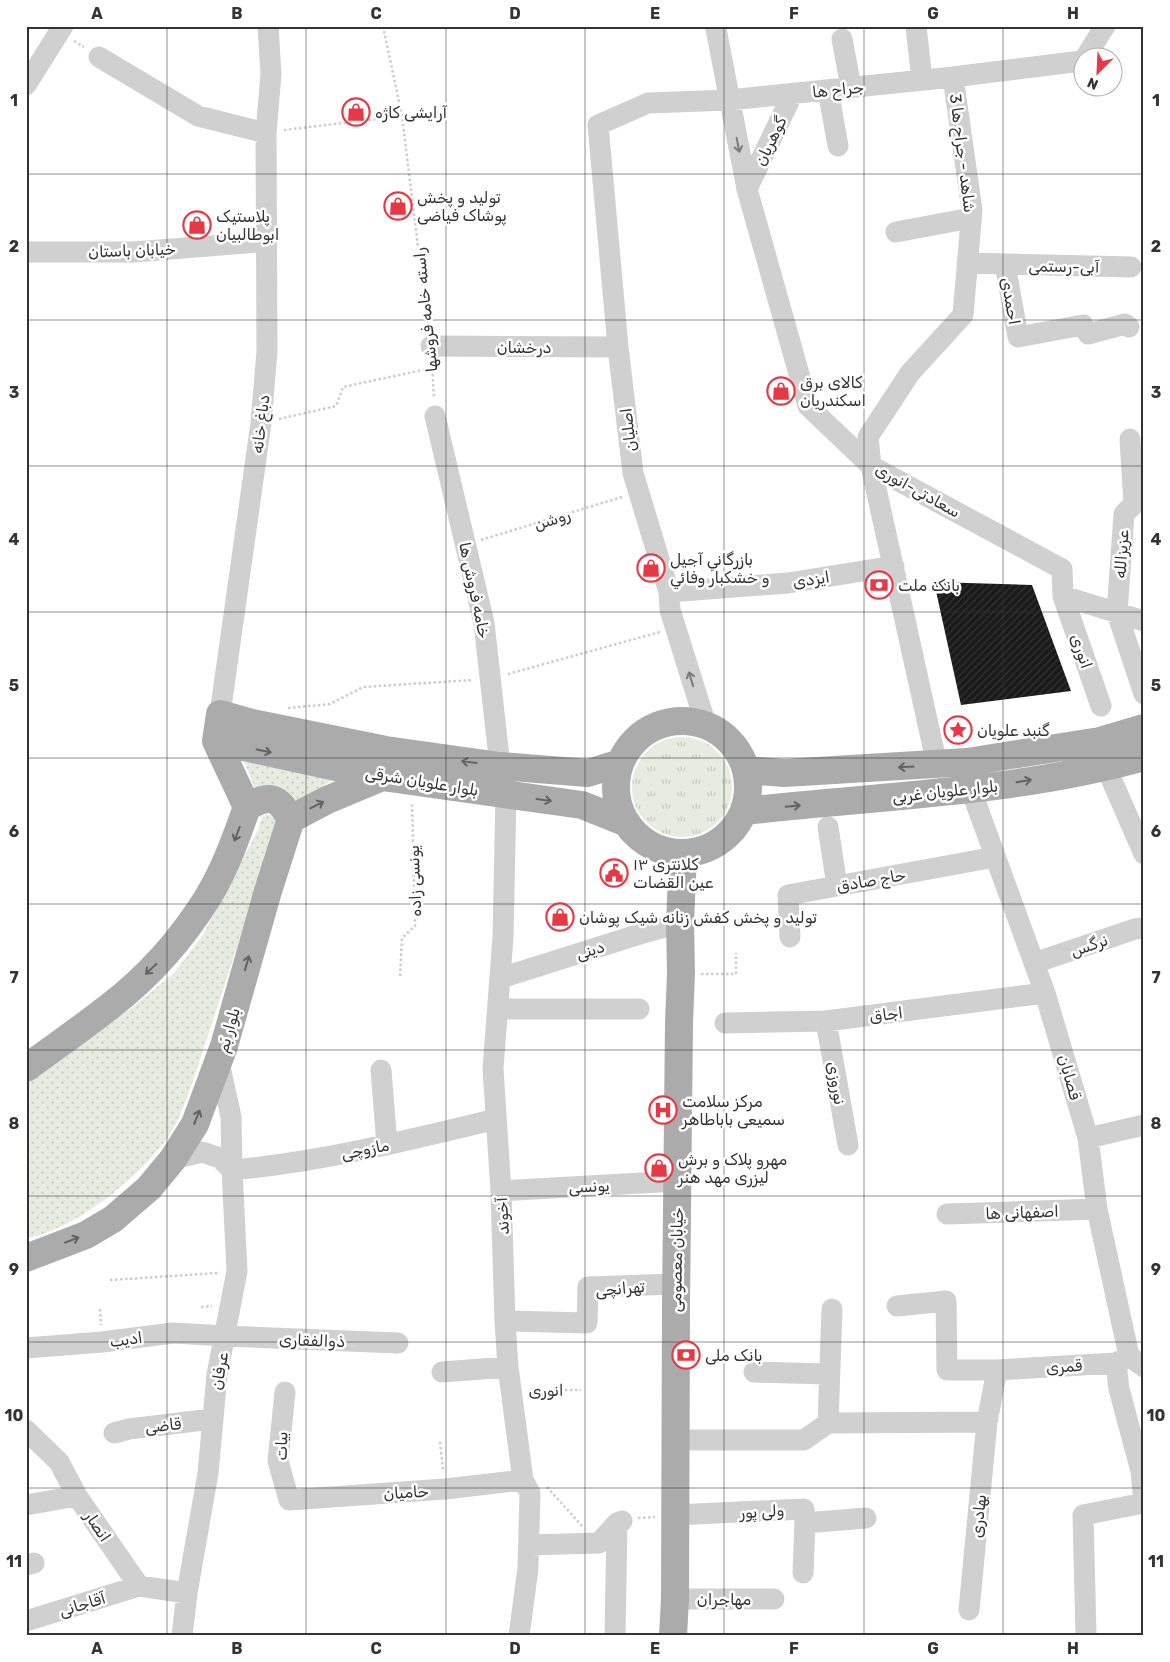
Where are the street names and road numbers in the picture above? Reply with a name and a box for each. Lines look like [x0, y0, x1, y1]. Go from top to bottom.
street label: جراح ها [811, 77, 865, 104]
street label: شاهد - جراح ها 3 [944, 93, 979, 214]
street label: گوهریان [750, 113, 792, 169]
street label: خیابان باستان [88, 239, 176, 262]
street label: راسته خامه فروشها [410, 247, 442, 373]
street label: آبی-رستمی [1028, 256, 1100, 278]
street label: احمدی [997, 276, 1024, 326]
street label: درخشان [497, 338, 551, 358]
street label: دباغ خانه [247, 393, 276, 455]
street label: اصلیان [616, 407, 641, 453]
street label: سعادتی-انوری [871, 459, 964, 522]
street label: روشن [532, 505, 573, 535]
street label: عزیزالله [1110, 529, 1134, 579]
street label: خامه فروش ها [454, 540, 494, 640]
street label: ایزدی [791, 567, 831, 593]
street label: انوری [1066, 631, 1096, 671]
street label: بلوار علویان شرقی [364, 763, 480, 801]
street label: بلوار علویان غربی [891, 776, 999, 808]
street label: یونسی زاده [404, 845, 426, 917]
street label: حاج صادق [835, 865, 908, 898]
street label: نرگس [1068, 930, 1111, 962]
street label: دینی [574, 937, 607, 964]
street label: اجاق [868, 1003, 904, 1026]
street label: بلوار بَم [213, 1005, 245, 1055]
street label: قصابان [1054, 1052, 1085, 1102]
street label: نوروزی [822, 1060, 850, 1106]
street label: مازوچی [340, 1136, 391, 1164]
street label: یونسی [568, 1176, 610, 1198]
street label: آخوند [492, 1196, 514, 1235]
street label: اصفهانی ها [985, 1202, 1059, 1224]
street label: خیابان معصومی [666, 1207, 688, 1313]
street label: تهرانچی [594, 1277, 646, 1301]
street label: ادیب [108, 1328, 144, 1351]
street label: ذوالفقاری [279, 1330, 345, 1352]
street label: عرفان [207, 1350, 233, 1392]
street label: قمری [1045, 1356, 1083, 1378]
street label: انوری [528, 1381, 564, 1401]
street label: قاضی [144, 1414, 183, 1437]
street label: بیات [272, 1431, 291, 1461]
street label: حامیان [383, 1481, 429, 1504]
street label: بهادری [967, 1493, 991, 1539]
street label: ولی پور [738, 1501, 785, 1523]
street label: انصار [79, 1506, 115, 1546]
street label: آقاجانی [57, 1588, 108, 1621]
street label: مهاجران [697, 1590, 751, 1610]

